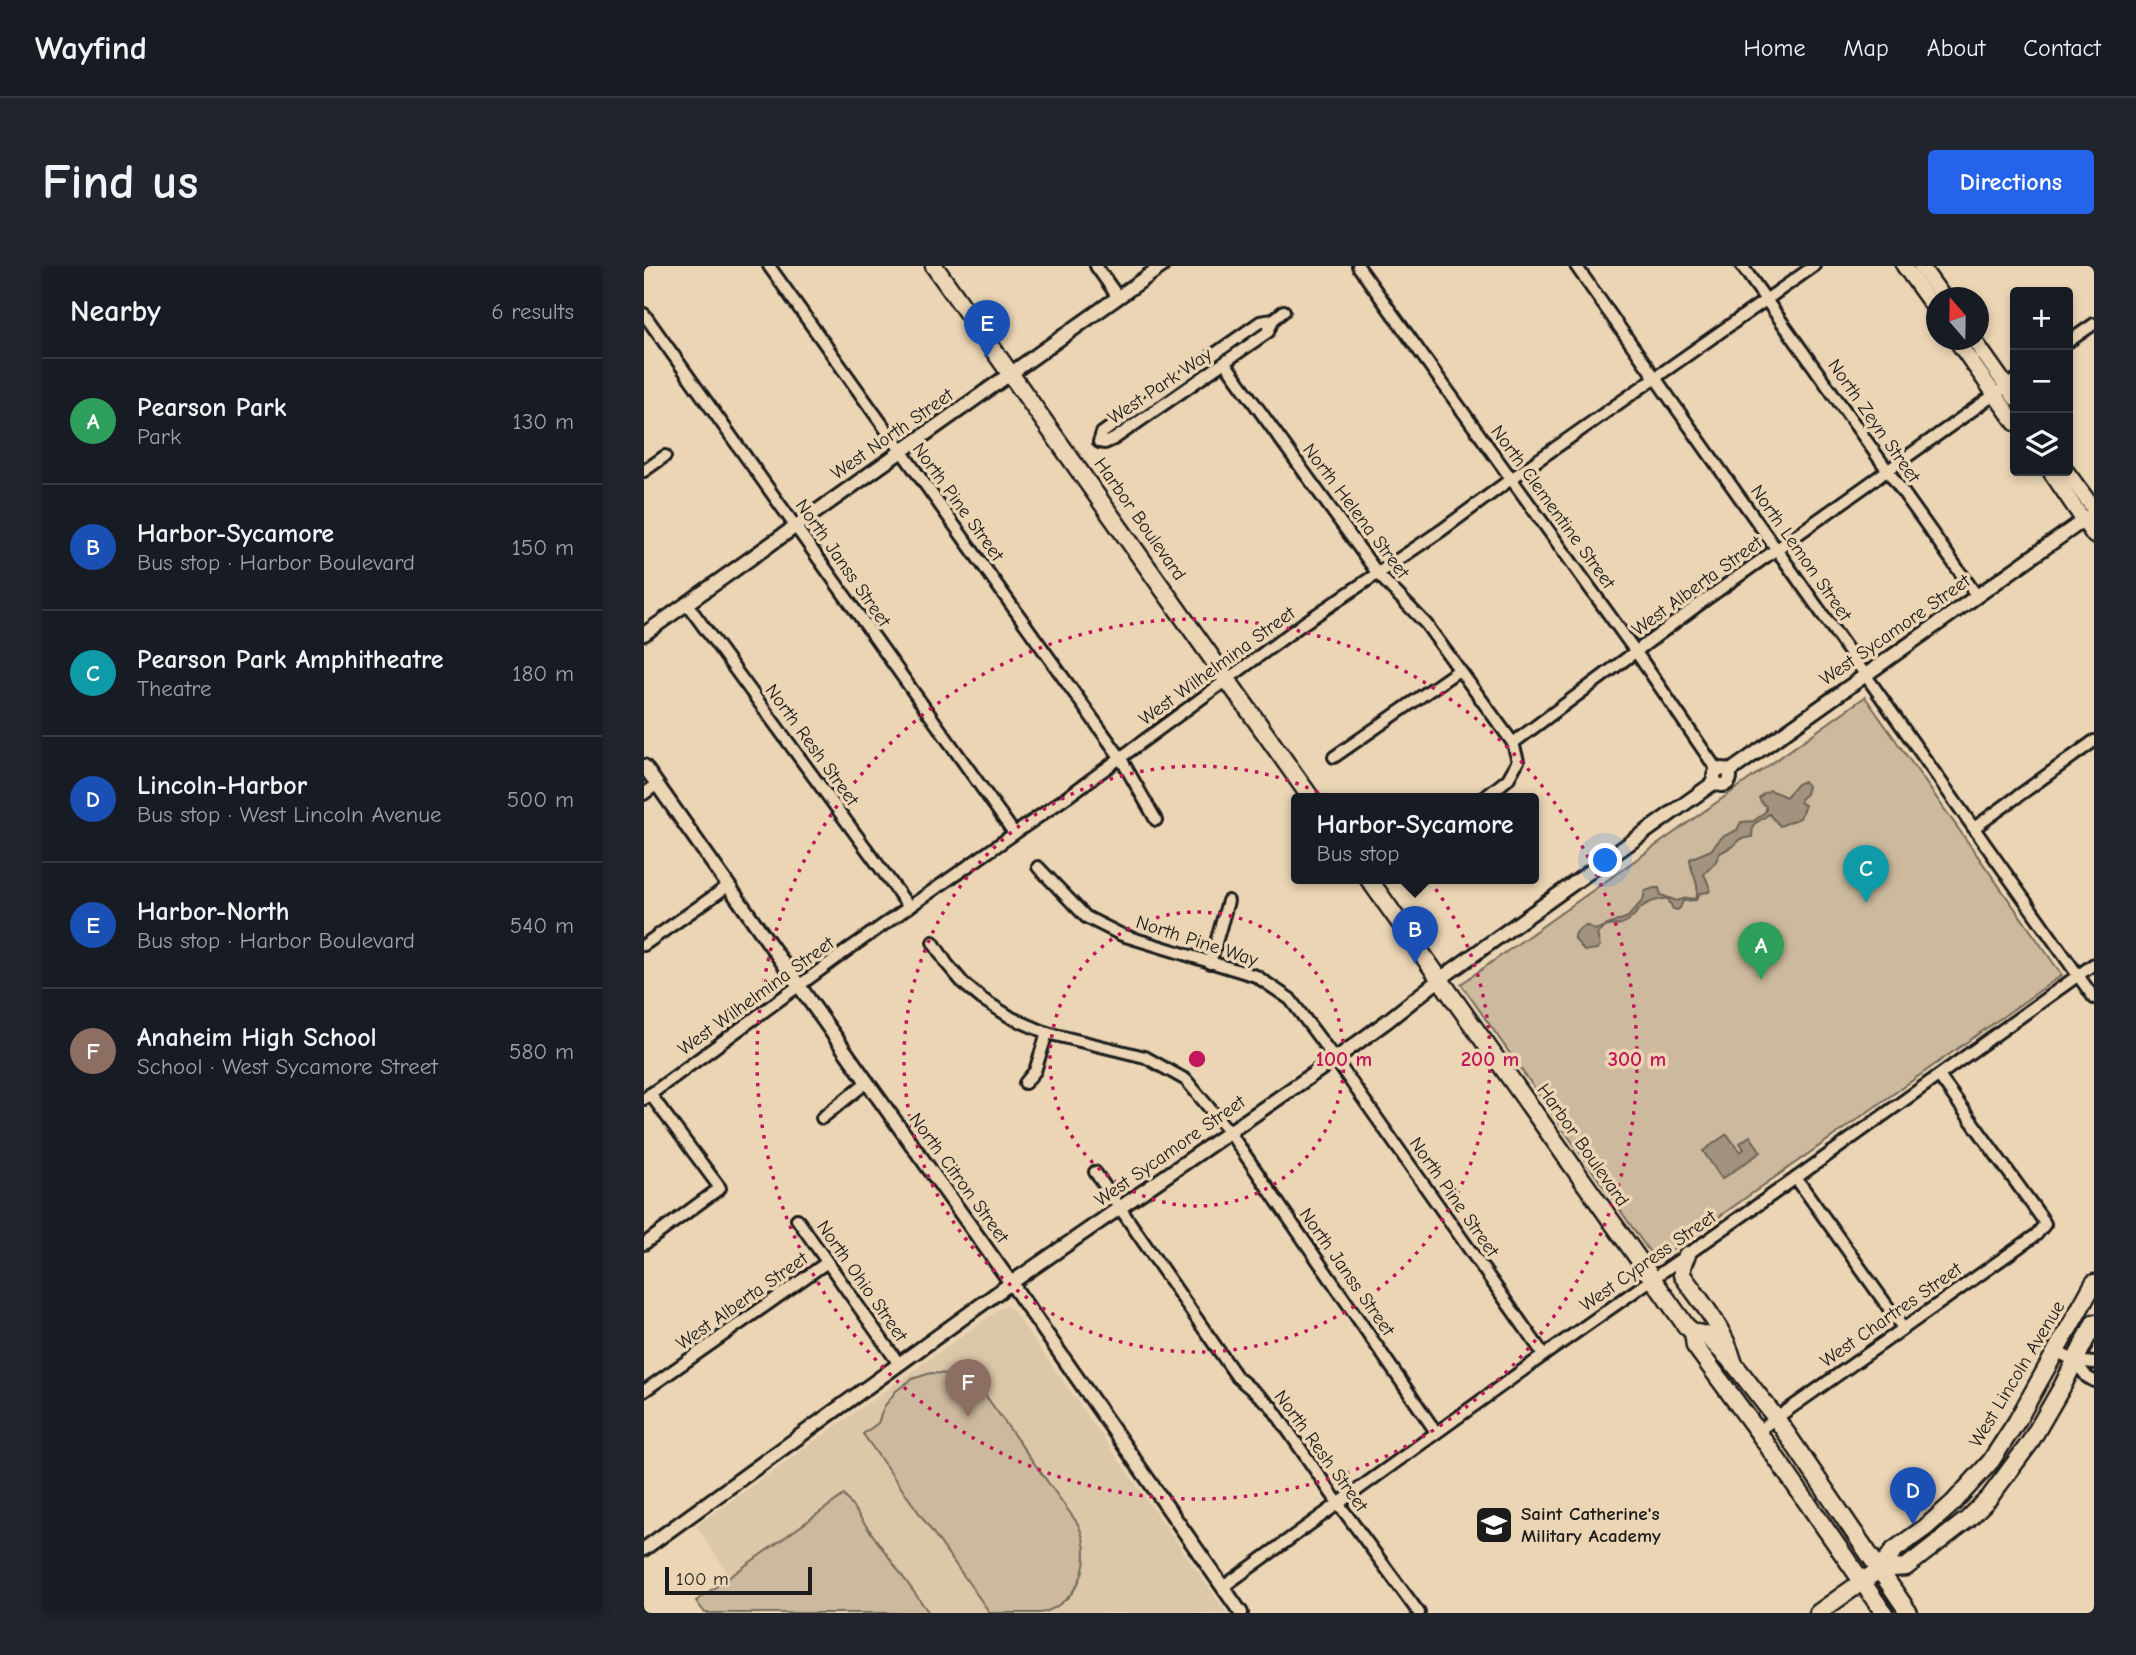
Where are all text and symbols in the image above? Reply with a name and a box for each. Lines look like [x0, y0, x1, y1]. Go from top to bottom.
text: Wayfind [35, 29, 147, 67]
text: Home [1744, 34, 1805, 62]
text: Map [1843, 34, 1889, 62]
text: About [1927, 34, 1985, 62]
text: Contact [2023, 34, 2101, 62]
button: Directions [1928, 150, 2094, 214]
text: Find us [42, 154, 198, 210]
north arrow [1926, 287, 1989, 350]
map controls [2010, 287, 2073, 476]
button: + [2010, 287, 2073, 350]
text: Nearby [70, 294, 161, 329]
text: 6 results [491, 298, 574, 325]
pin: E [964, 300, 1010, 358]
street label: West Park Way [1104, 343, 1217, 429]
button: − [2010, 350, 2073, 413]
street label: North Zeyn Street [1823, 355, 1925, 487]
street label: West North Street [827, 383, 958, 484]
text: Pearson Park [137, 393, 286, 423]
text: A [87, 408, 99, 435]
text: 130 m [513, 408, 574, 435]
button: layers [2010, 413, 2073, 476]
street label: North Clementine Street [1486, 421, 1620, 594]
text: Park [137, 423, 181, 450]
street label: North Pine Street [908, 439, 1009, 566]
street label: North Helena Street [1298, 439, 1414, 583]
street label: Harbor Boulevard [1089, 453, 1191, 585]
street label: North Lemon Street [1746, 481, 1856, 626]
street label: North Janss Street [791, 495, 896, 632]
text: Harbor-Sycamore [137, 519, 334, 549]
street label: West Alberta Street [1628, 531, 1767, 641]
text: B [86, 534, 100, 561]
text: 150 m [512, 534, 574, 561]
text: Bus stop · Harbor Boulevard [137, 549, 415, 576]
street label: West Sycamore Street [1816, 569, 1975, 690]
street label: West Wilhelmina Street [1135, 602, 1300, 730]
text: Pearson Park Amphitheatre [137, 645, 444, 675]
text: C [86, 660, 100, 687]
text: 180 m [512, 660, 574, 687]
text: Theatre [137, 675, 212, 702]
street label: North Resh Street [761, 680, 864, 810]
text: Lincoln-Harbor [137, 771, 307, 801]
text: D [86, 786, 100, 813]
text: 500 m [507, 786, 574, 813]
popup [1291, 793, 1539, 884]
text: Bus stop · West Lincoln Avenue [137, 801, 441, 828]
text: Harbor-Sycamore [1316, 810, 1514, 840]
text: Bus stop [1316, 840, 1400, 867]
your location [1588, 843, 1622, 877]
pin: C [1843, 845, 1889, 903]
text: Harbor-North [137, 897, 290, 927]
pin: B [1392, 906, 1438, 964]
street label: North Pine Way [1133, 911, 1261, 971]
text: E [86, 912, 100, 939]
text: 540 m [510, 912, 574, 939]
pin: A [1738, 922, 1784, 980]
text: Bus stop · Harbor Boulevard [137, 927, 415, 954]
street label: West Wilhelmina Street [674, 932, 839, 1060]
text: Anaheim High School [137, 1023, 377, 1053]
text: F [86, 1038, 100, 1065]
text: 580 m [509, 1038, 574, 1065]
centre of rings [1185, 1047, 1209, 1071]
text: 100 m [1316, 1047, 1372, 1071]
text: 200 m [1461, 1047, 1519, 1071]
text: 300 m [1608, 1047, 1666, 1071]
text: School · West Sycamore Street [137, 1053, 438, 1080]
street label: Harbor Boulevard [1532, 1079, 1634, 1211]
street label: West Sycamore Street [1091, 1090, 1250, 1211]
street label: North Citron Street [904, 1109, 1014, 1248]
street label: North Pine Street [1405, 1133, 1504, 1262]
street label: North Janss Street [1295, 1204, 1400, 1341]
street label: West Cypress Street [1576, 1205, 1721, 1316]
street label: North Ohio Street [812, 1216, 912, 1346]
street label: West Alberta Street [672, 1247, 812, 1355]
street label: West Chartres Street [1816, 1258, 1966, 1372]
street label: West Lincoln Avenue [1965, 1297, 2069, 1451]
pin: F [945, 1359, 991, 1417]
street label: North Resh Street [1270, 1386, 1373, 1516]
pin: D [1890, 1467, 1936, 1525]
place label: Saint Catherine's Military Academy [1521, 1503, 1661, 1547]
school or university icon: Saint Catherine's Military Academy [1473, 1504, 1515, 1546]
scale bar [665, 1564, 812, 1596]
text: 100 m [676, 1568, 729, 1590]

